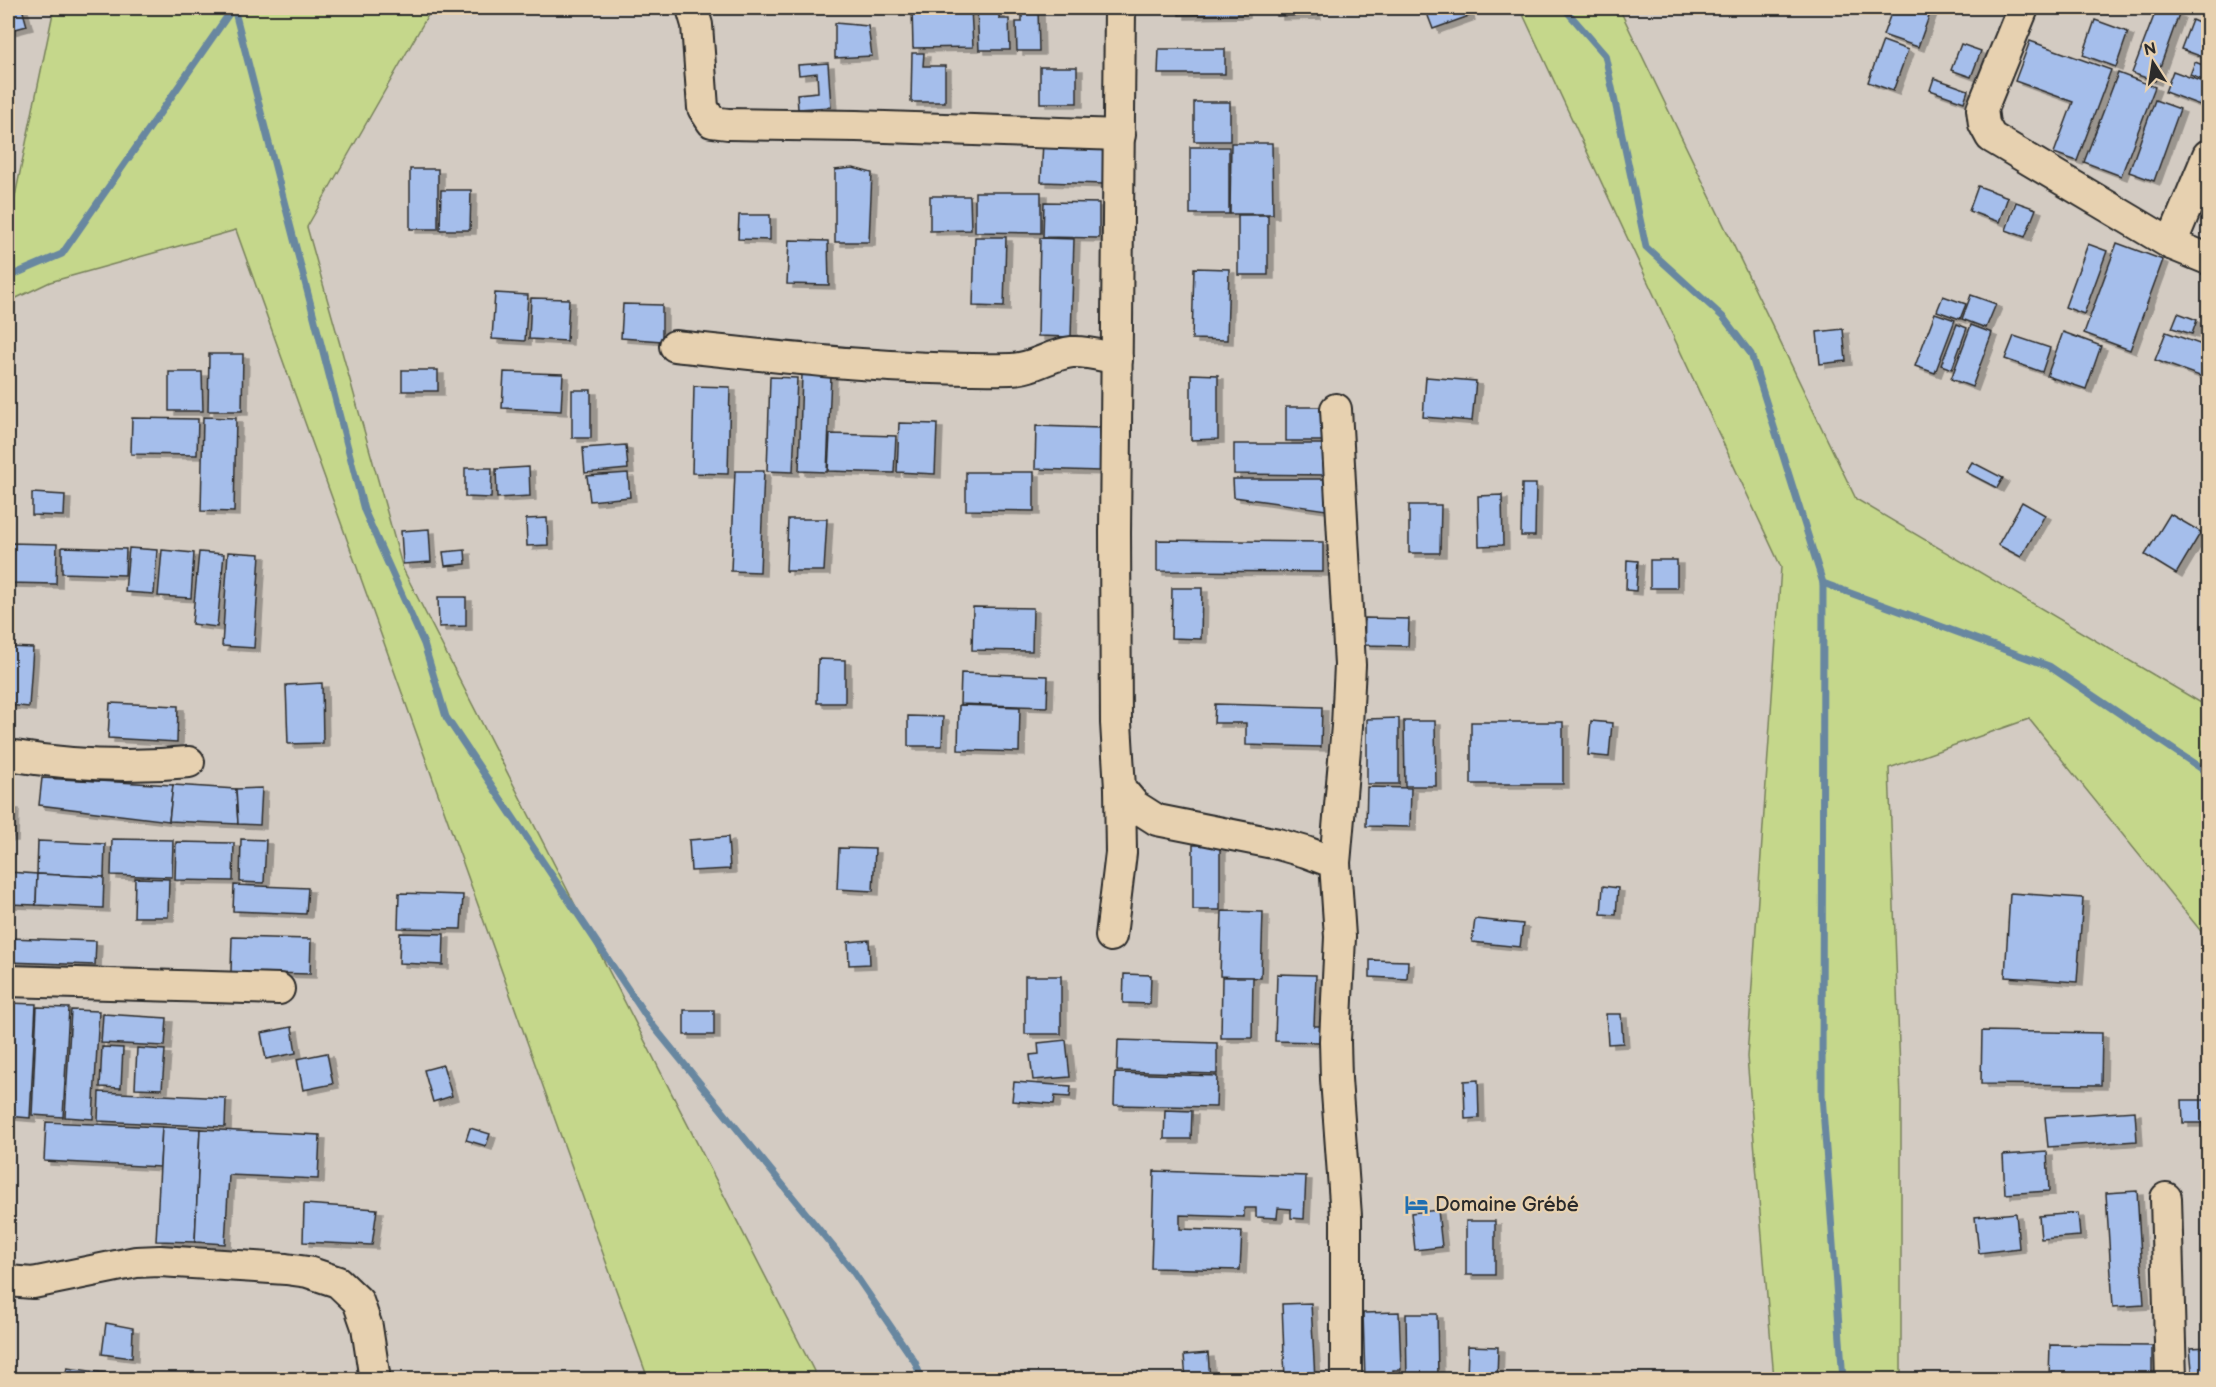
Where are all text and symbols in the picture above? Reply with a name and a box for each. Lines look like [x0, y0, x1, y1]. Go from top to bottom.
north arrow [2123, 33, 2183, 93]
text: N [2142, 39, 2158, 60]
hotel icon: Domaine Grébé [1404, 1192, 1430, 1218]
place label: Domaine Grébé [1435, 1193, 1579, 1217]

